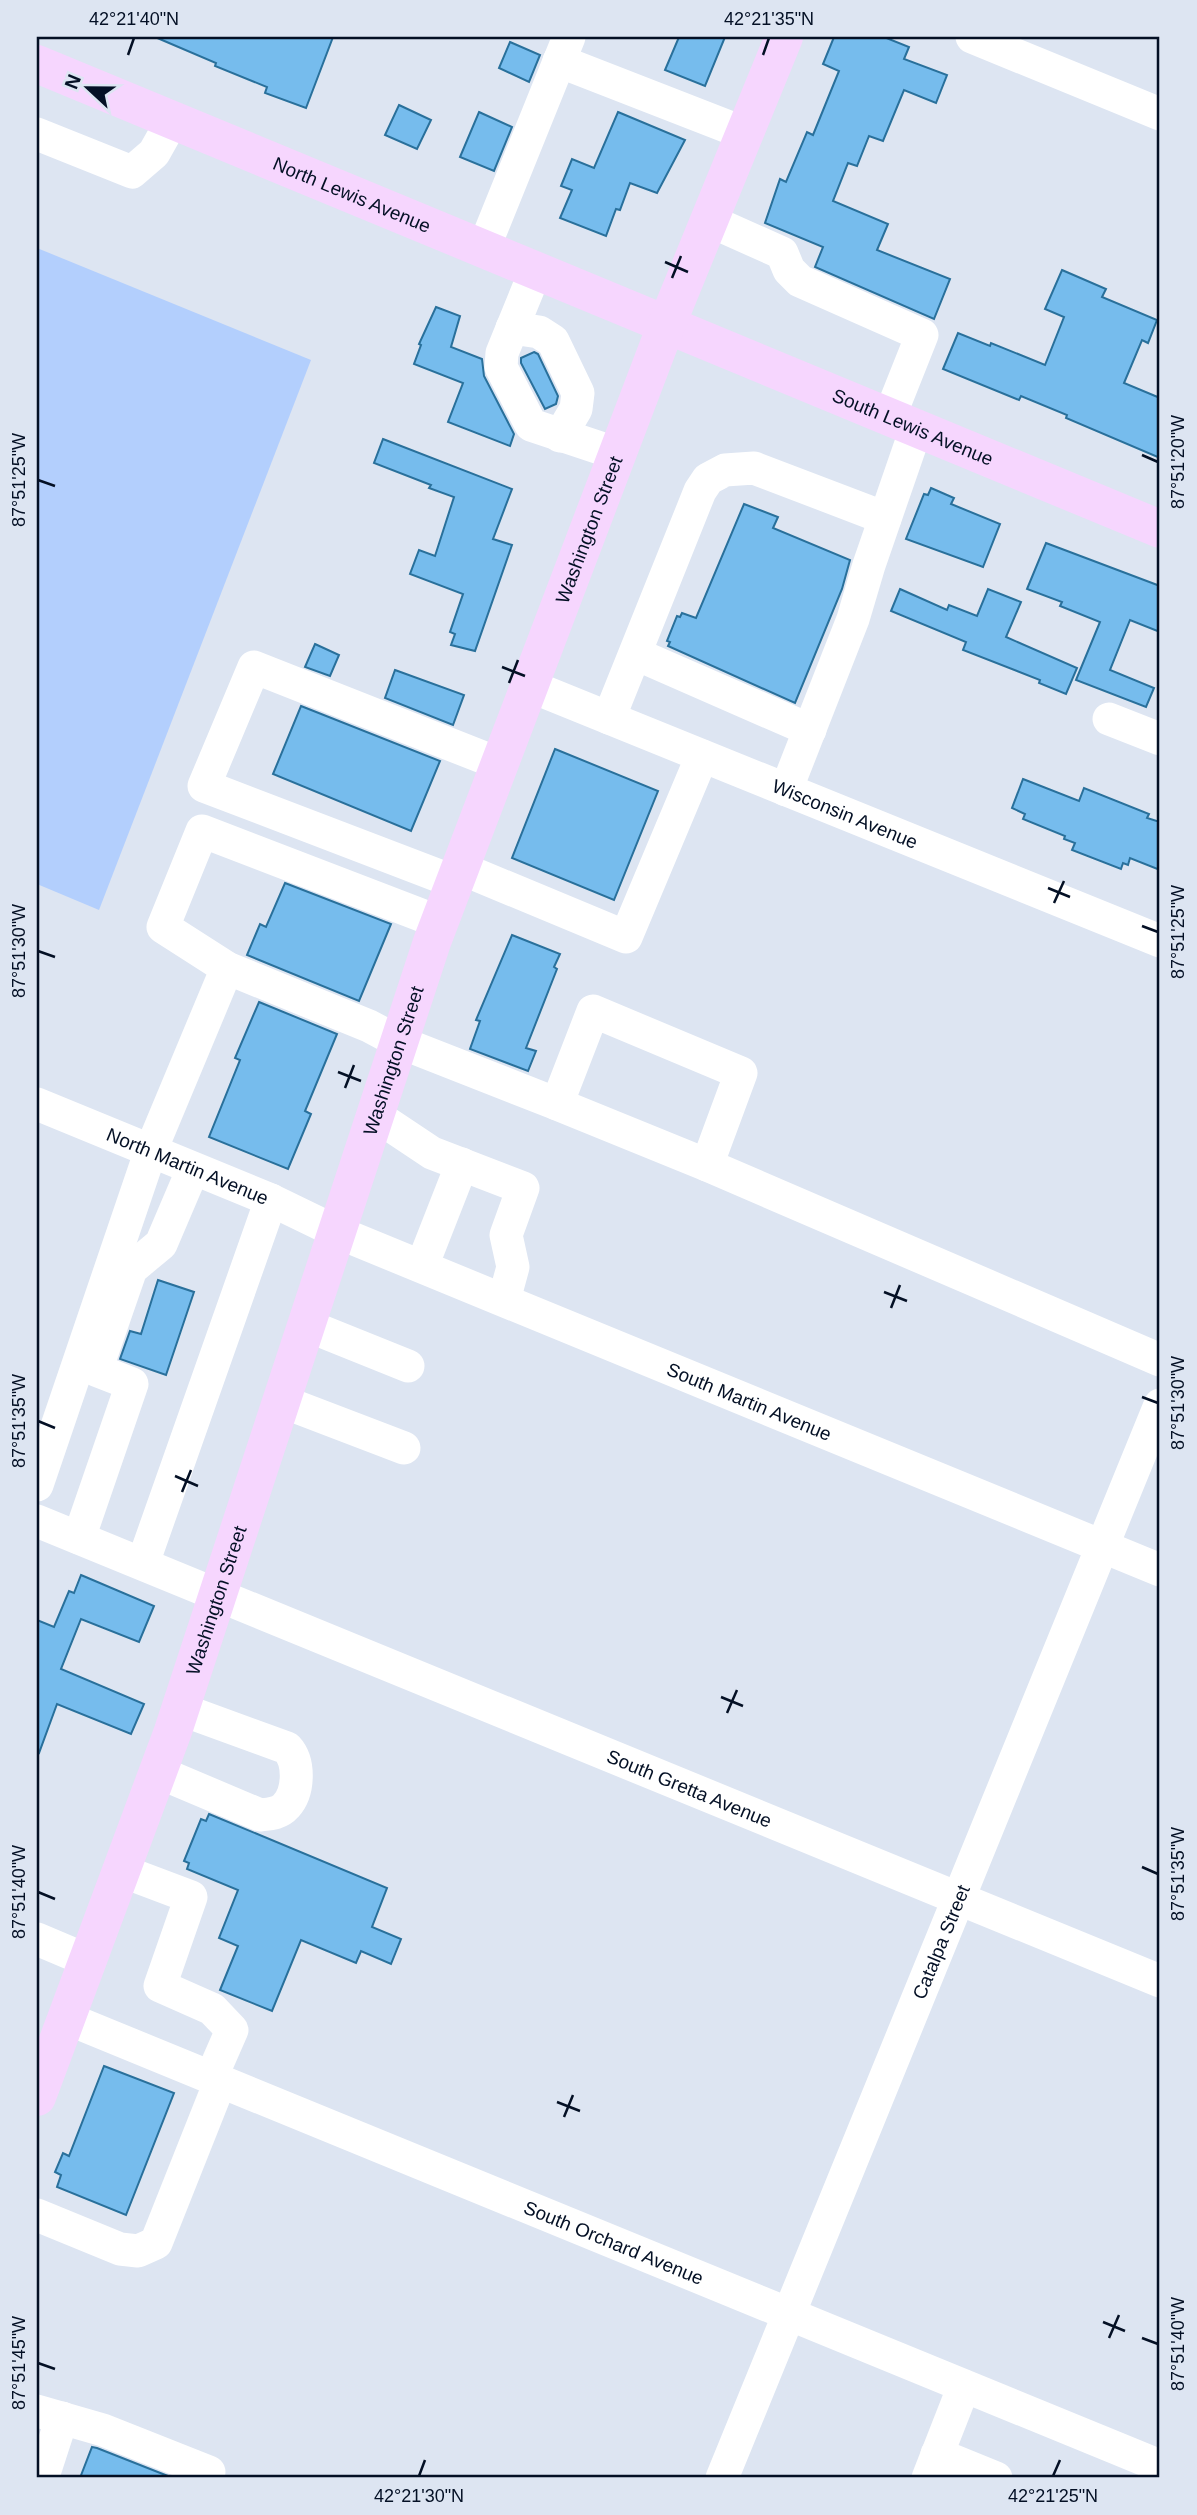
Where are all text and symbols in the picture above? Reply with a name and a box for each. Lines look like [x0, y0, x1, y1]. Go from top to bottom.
text: 42°21'40"N [89, 9, 179, 29]
text: 42°21'35"N [724, 9, 814, 29]
north arrow [52, 52, 122, 122]
text: N [60, 72, 85, 92]
street label: North Lewis Avenue [270, 153, 434, 237]
street label: South Lewis Avenue [829, 385, 996, 470]
text: 87°51'20"W [1168, 415, 1188, 509]
text: 87°51'25"W [9, 433, 29, 527]
street label: Washington Street [552, 453, 627, 606]
street label: Wisconsin Avenue [769, 775, 921, 853]
text: 87°51'25"W [1168, 885, 1188, 979]
text: 87°51'30"W [9, 904, 29, 998]
street label: Washington Street [359, 983, 428, 1138]
street label: North Martin Avenue [104, 1124, 272, 1209]
text: 87°51'30"W [1168, 1356, 1188, 1450]
street label: South Martin Avenue [664, 1359, 835, 1445]
text: 87°51'35"W [9, 1374, 29, 1468]
street label: Washington Street [182, 1523, 251, 1678]
street label: South Gretta Avenue [604, 1746, 775, 1832]
text: 87°51'35"W [1168, 1827, 1188, 1921]
text: 87°51'40"W [9, 1845, 29, 1939]
street label: Catalpa Street [909, 1881, 974, 2002]
street label: South Orchard Avenue [521, 2197, 706, 2289]
text: 87°51'40"W [1168, 2297, 1188, 2391]
text: 87°51'45"W [9, 2316, 29, 2410]
text: 42°21'30"N [374, 2486, 464, 2506]
text: 42°21'25"N [1008, 2486, 1098, 2506]

